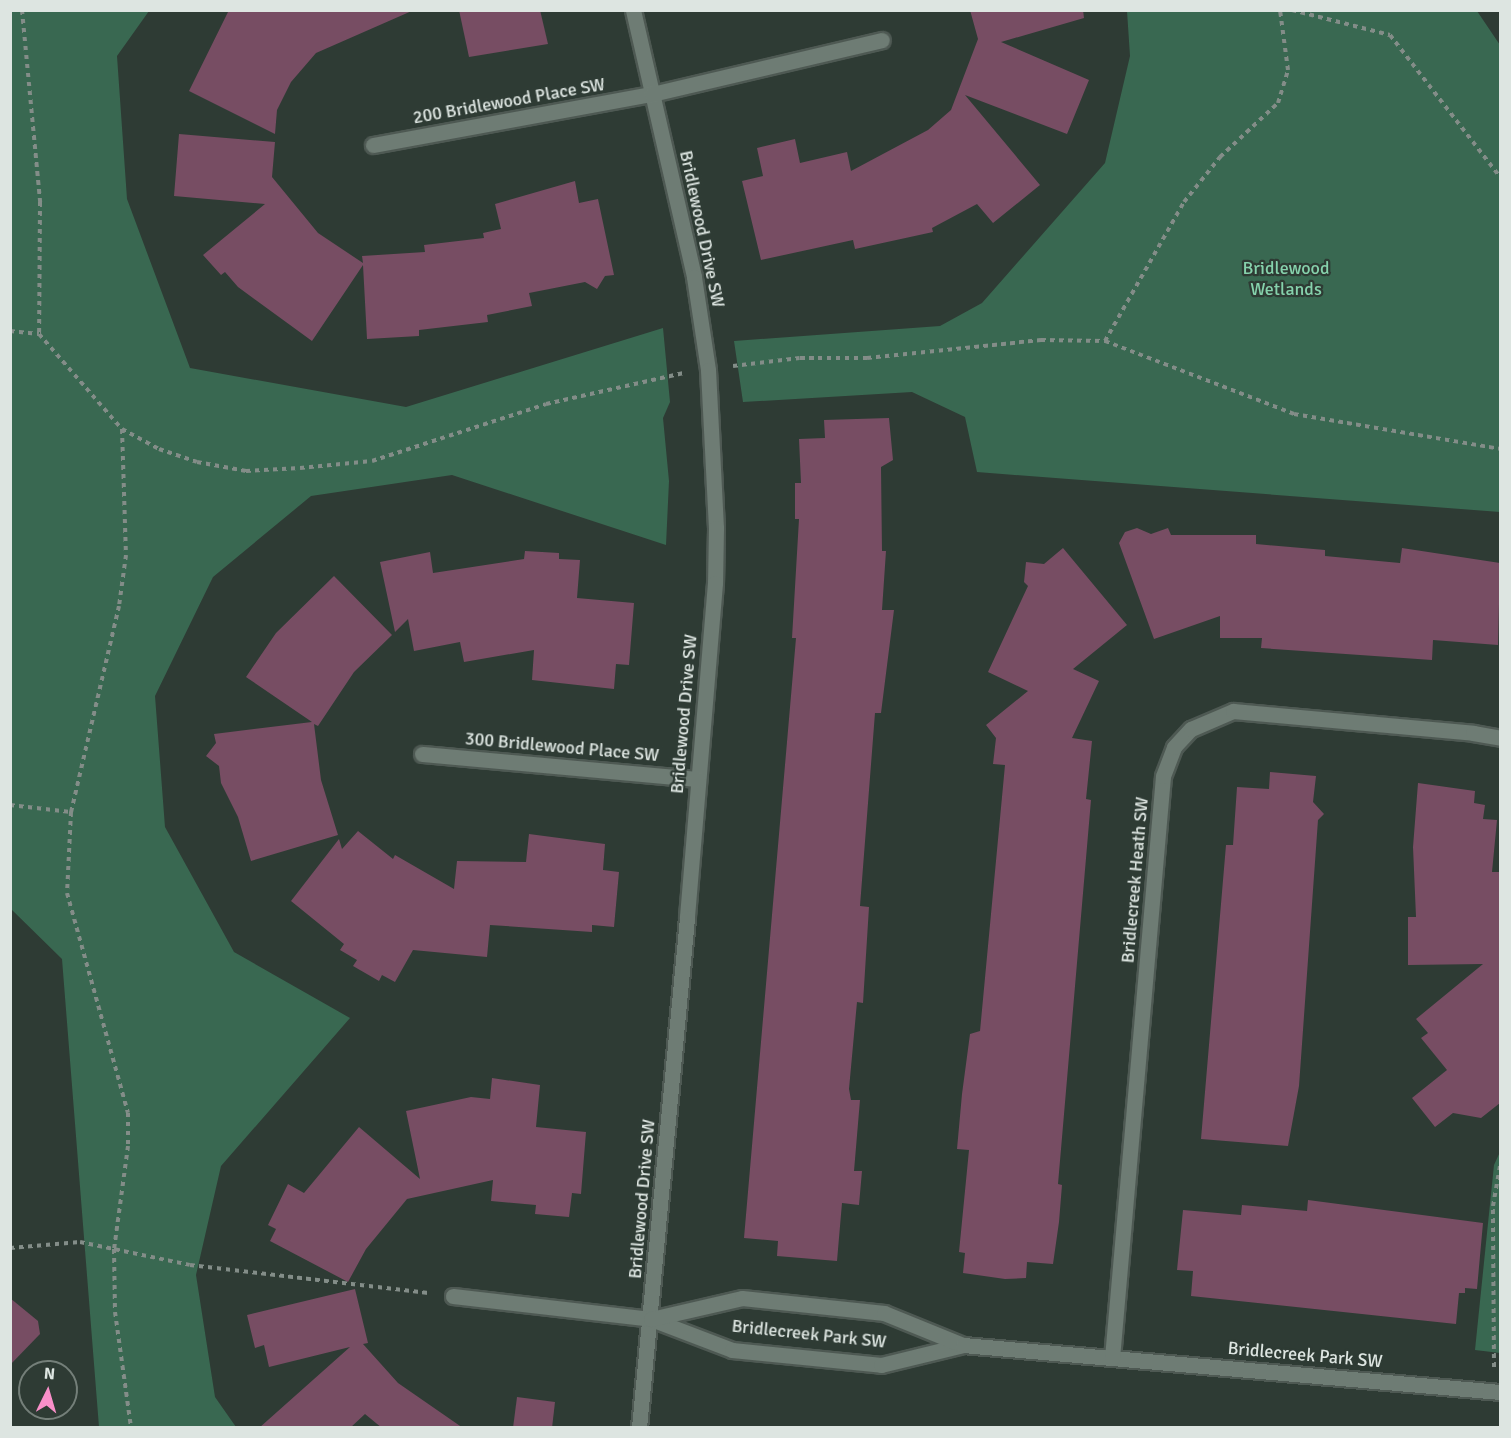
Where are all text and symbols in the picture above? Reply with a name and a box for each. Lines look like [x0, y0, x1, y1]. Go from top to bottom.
street label: 200 Bridlewood Place SW [411, 73, 607, 129]
street label: Bridlewood Drive SW [675, 149, 729, 309]
park label: Bridlewood Wetlands [1243, 258, 1329, 300]
street label: Bridlewood Drive SW [666, 633, 702, 795]
street label: 300 Bridlewood Place SW [464, 728, 660, 766]
street label: Bridlecreek Heath SW [1117, 796, 1153, 964]
street label: Bridlewood Drive SW [624, 1118, 660, 1280]
street label: Bridlecreek Park SW [731, 1315, 887, 1353]
street label: Bridlecreek Park SW [1227, 1337, 1383, 1373]
north arrow [18, 1360, 78, 1420]
text: N [43, 1364, 56, 1385]

